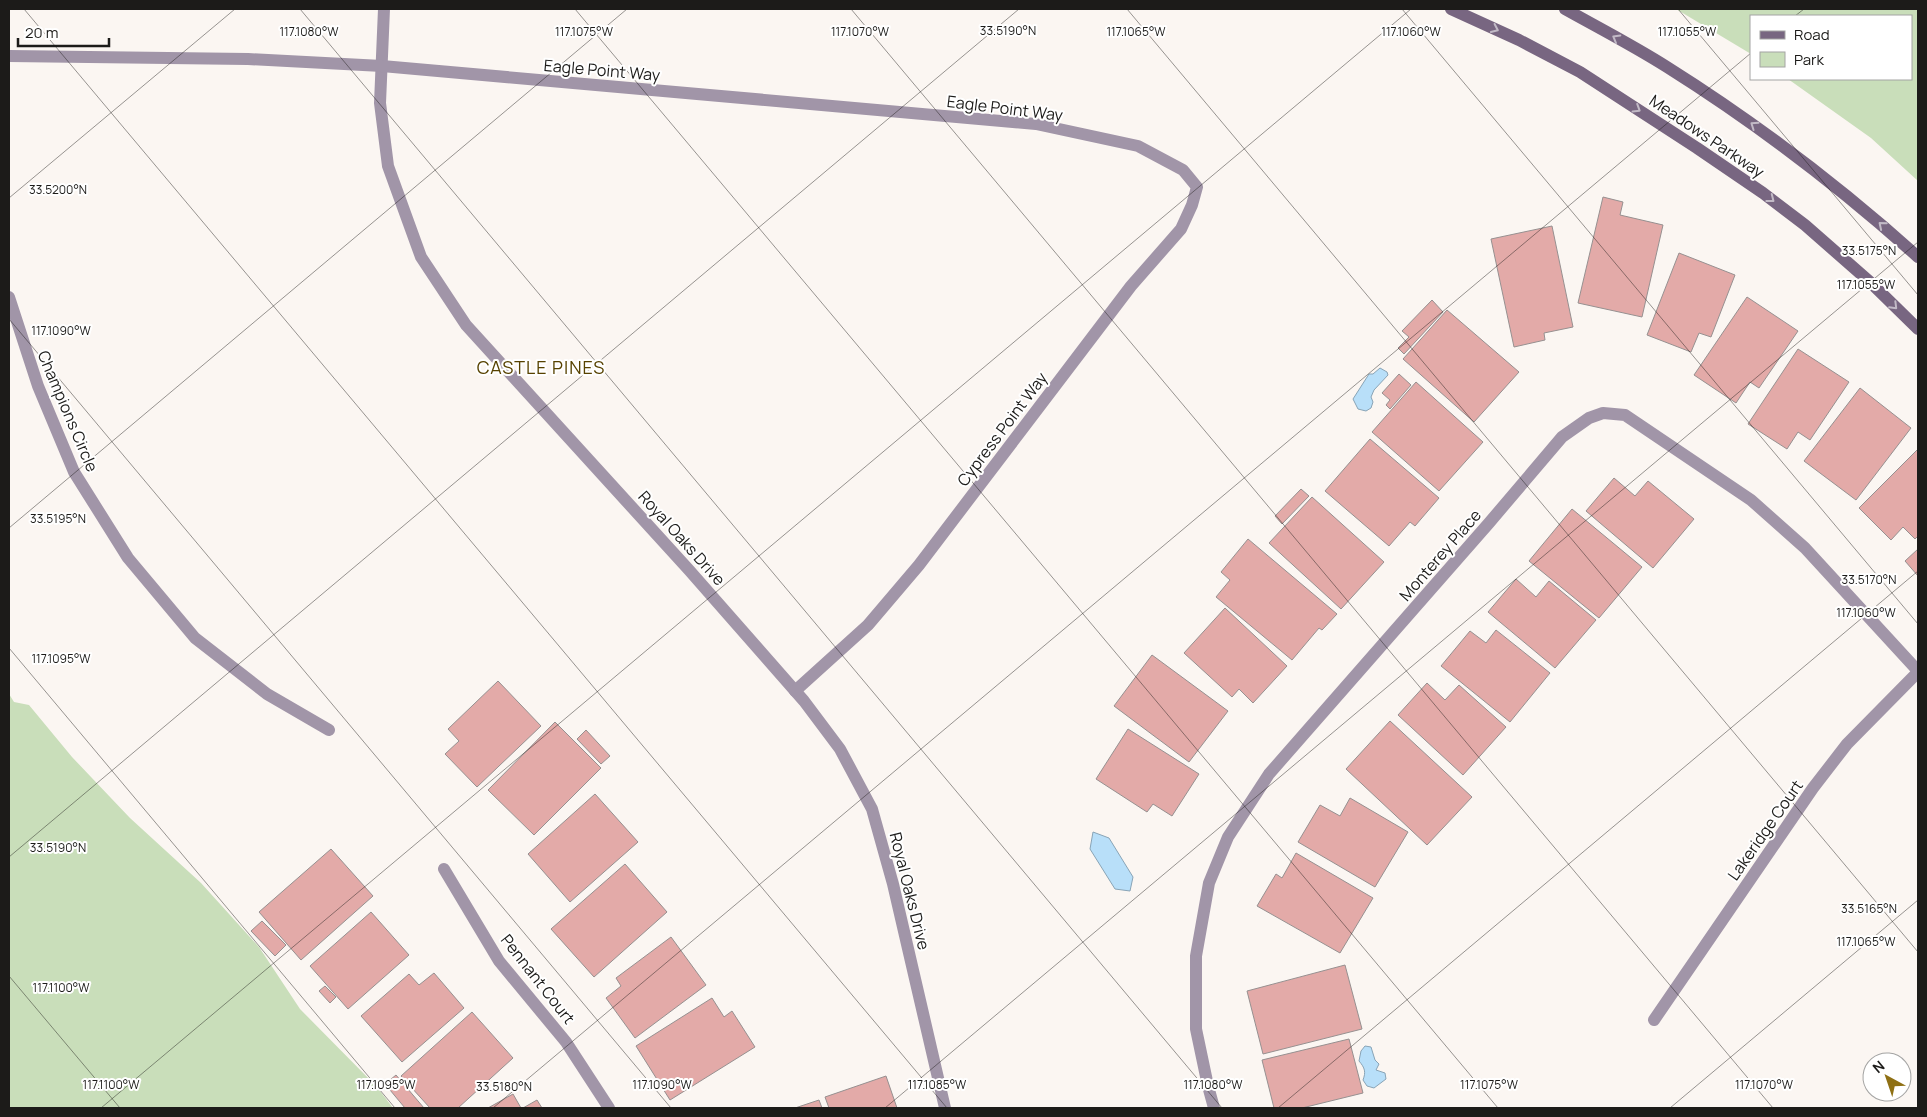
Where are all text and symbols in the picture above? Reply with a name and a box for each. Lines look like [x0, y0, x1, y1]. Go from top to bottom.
scale bar [18, 15, 109, 47]
legend [1750, 15, 1912, 80]
text: 20 m [25, 22, 58, 43]
text: 33.5190°N [980, 22, 1036, 39]
text: 117.1080°W [279, 23, 339, 40]
text: 117.1075°W [555, 23, 614, 40]
text: 117.1070°W [831, 23, 890, 40]
text: 117.1065°W [1106, 23, 1166, 40]
text: 117.1060°W [1381, 23, 1442, 40]
one-way arrow [1490, 23, 1499, 34]
text: 117.1055°W [1658, 23, 1717, 40]
text: Road [1794, 24, 1830, 45]
one-way arrow [1613, 34, 1622, 44]
text: Park [1794, 49, 1824, 70]
street label: Eagle Point Way [543, 54, 662, 86]
street label: Meadows Parkway [1645, 89, 1769, 183]
street label: Eagle Point Way [946, 90, 1065, 126]
one-way arrow [1631, 102, 1640, 112]
one-way arrow [1750, 122, 1759, 131]
text: 33.5200°N [29, 181, 87, 198]
one-way arrow [1765, 194, 1774, 202]
one-way arrow [1878, 221, 1887, 230]
text: 33.5175°N [1842, 242, 1896, 259]
text: 117.1055°W [1837, 276, 1896, 293]
one-way arrow [1888, 300, 1897, 309]
text: 117.1090°W [31, 322, 92, 339]
street label: Champions Circle [33, 347, 103, 475]
district label: CASTLE PINES [477, 355, 605, 379]
street label: Cypress Point Way [952, 367, 1052, 490]
street label: Royal Oaks Drive [634, 486, 730, 590]
street label: Monterey Place [1394, 505, 1486, 605]
text: 33.5195°N [30, 510, 86, 527]
text: 33.5170°N [1842, 571, 1896, 588]
text: 117.1060°W [1836, 604, 1897, 621]
text: 117.1095°W [31, 650, 91, 667]
street label: Lakeridge Court [1722, 775, 1808, 885]
street label: Royal Oaks Drive [885, 830, 935, 952]
text: 33.5190°N [30, 839, 86, 856]
text: 33.5165°N [1841, 900, 1897, 917]
street label: Pennant Court [496, 930, 580, 1028]
text: 117.1065°W [1836, 933, 1896, 950]
text: 117.1100°W [33, 979, 90, 996]
north arrow [1862, 1052, 1912, 1102]
text: N [1868, 1056, 1888, 1077]
text: 117.1100°W [83, 1076, 140, 1093]
text: 117.1095°W [356, 1076, 416, 1093]
text: 117.1090°W [632, 1076, 693, 1093]
text: 117.1085°W [908, 1076, 967, 1093]
text: 117.1080°W [1183, 1076, 1243, 1093]
text: 117.1075°W [1460, 1076, 1519, 1093]
text: 117.1070°W [1735, 1076, 1794, 1093]
text: 33.5180°N [476, 1078, 532, 1095]

